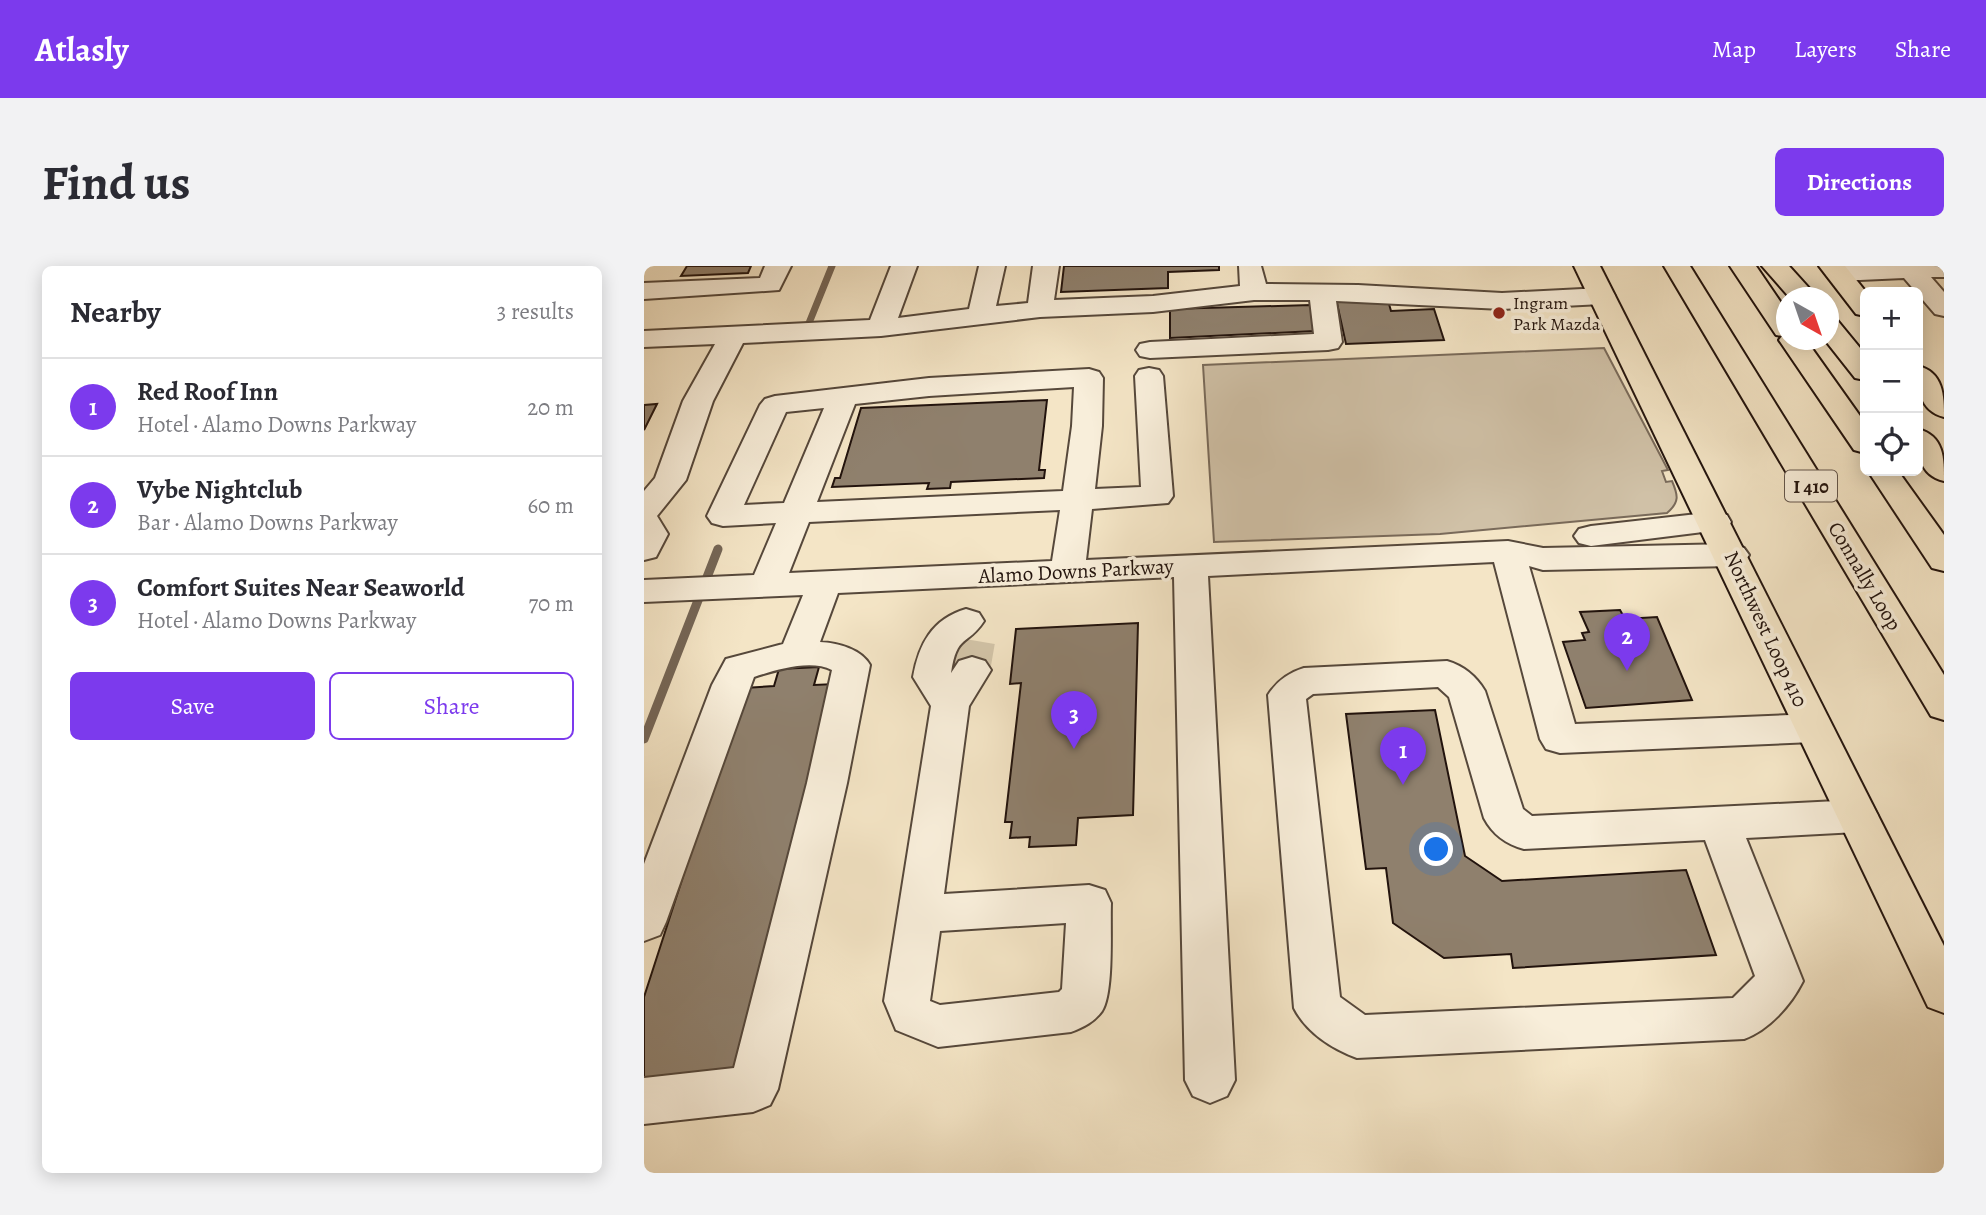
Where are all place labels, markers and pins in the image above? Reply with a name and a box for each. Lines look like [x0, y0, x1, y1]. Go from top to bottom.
place label: Ingram Park Mazda [1513, 291, 1601, 336]
marker: Ingram Park Mazda [1491, 305, 1507, 321]
pin: 2 [1604, 613, 1650, 671]
pin: 3 [1051, 691, 1097, 749]
pin: 1 [1380, 727, 1426, 785]

